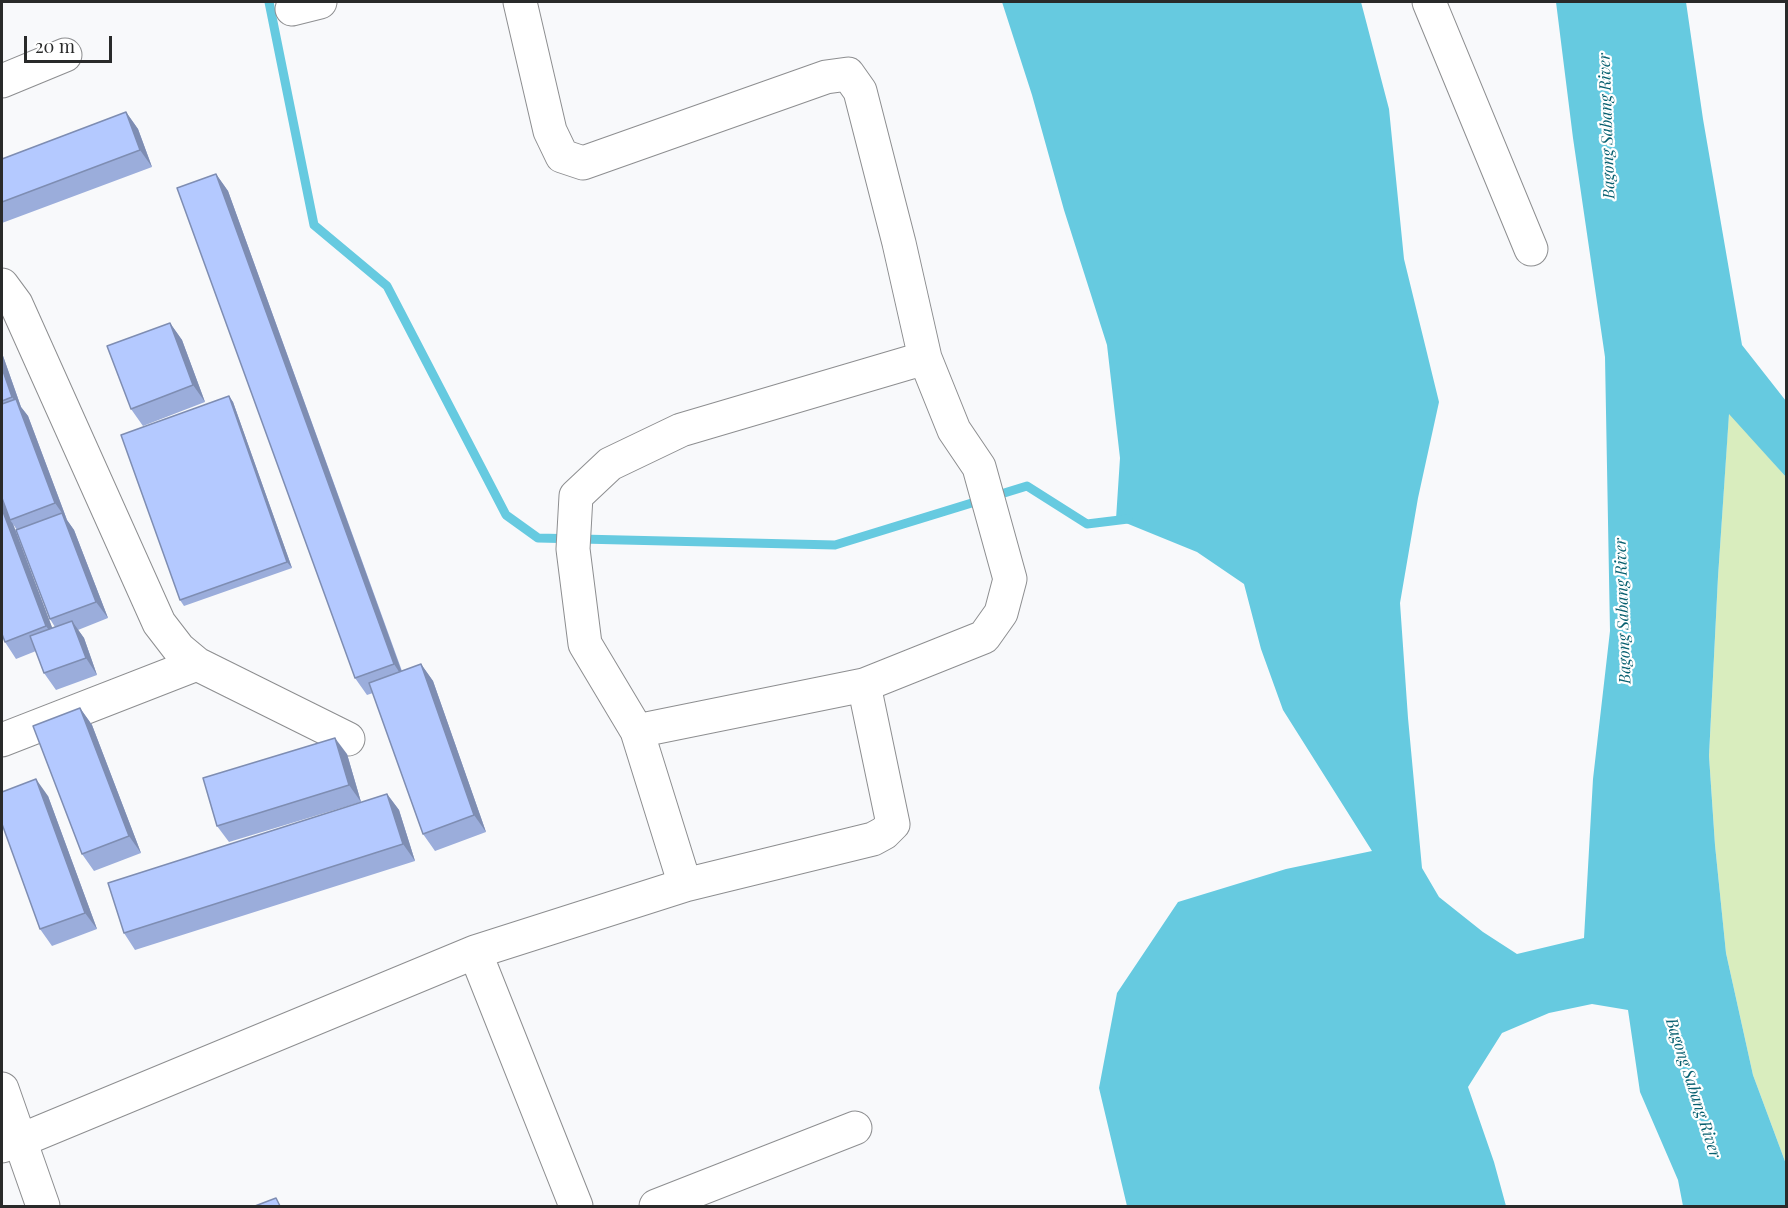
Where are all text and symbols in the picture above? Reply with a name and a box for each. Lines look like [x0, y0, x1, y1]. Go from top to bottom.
scale bar [27, 24, 116, 62]
text: 20 m [35, 34, 75, 58]
water label: Bagong Sabang River [1595, 53, 1619, 199]
water label: Bagong Sabang River [1611, 538, 1635, 684]
water label: Bagong Sabang River [1661, 1016, 1725, 1160]

